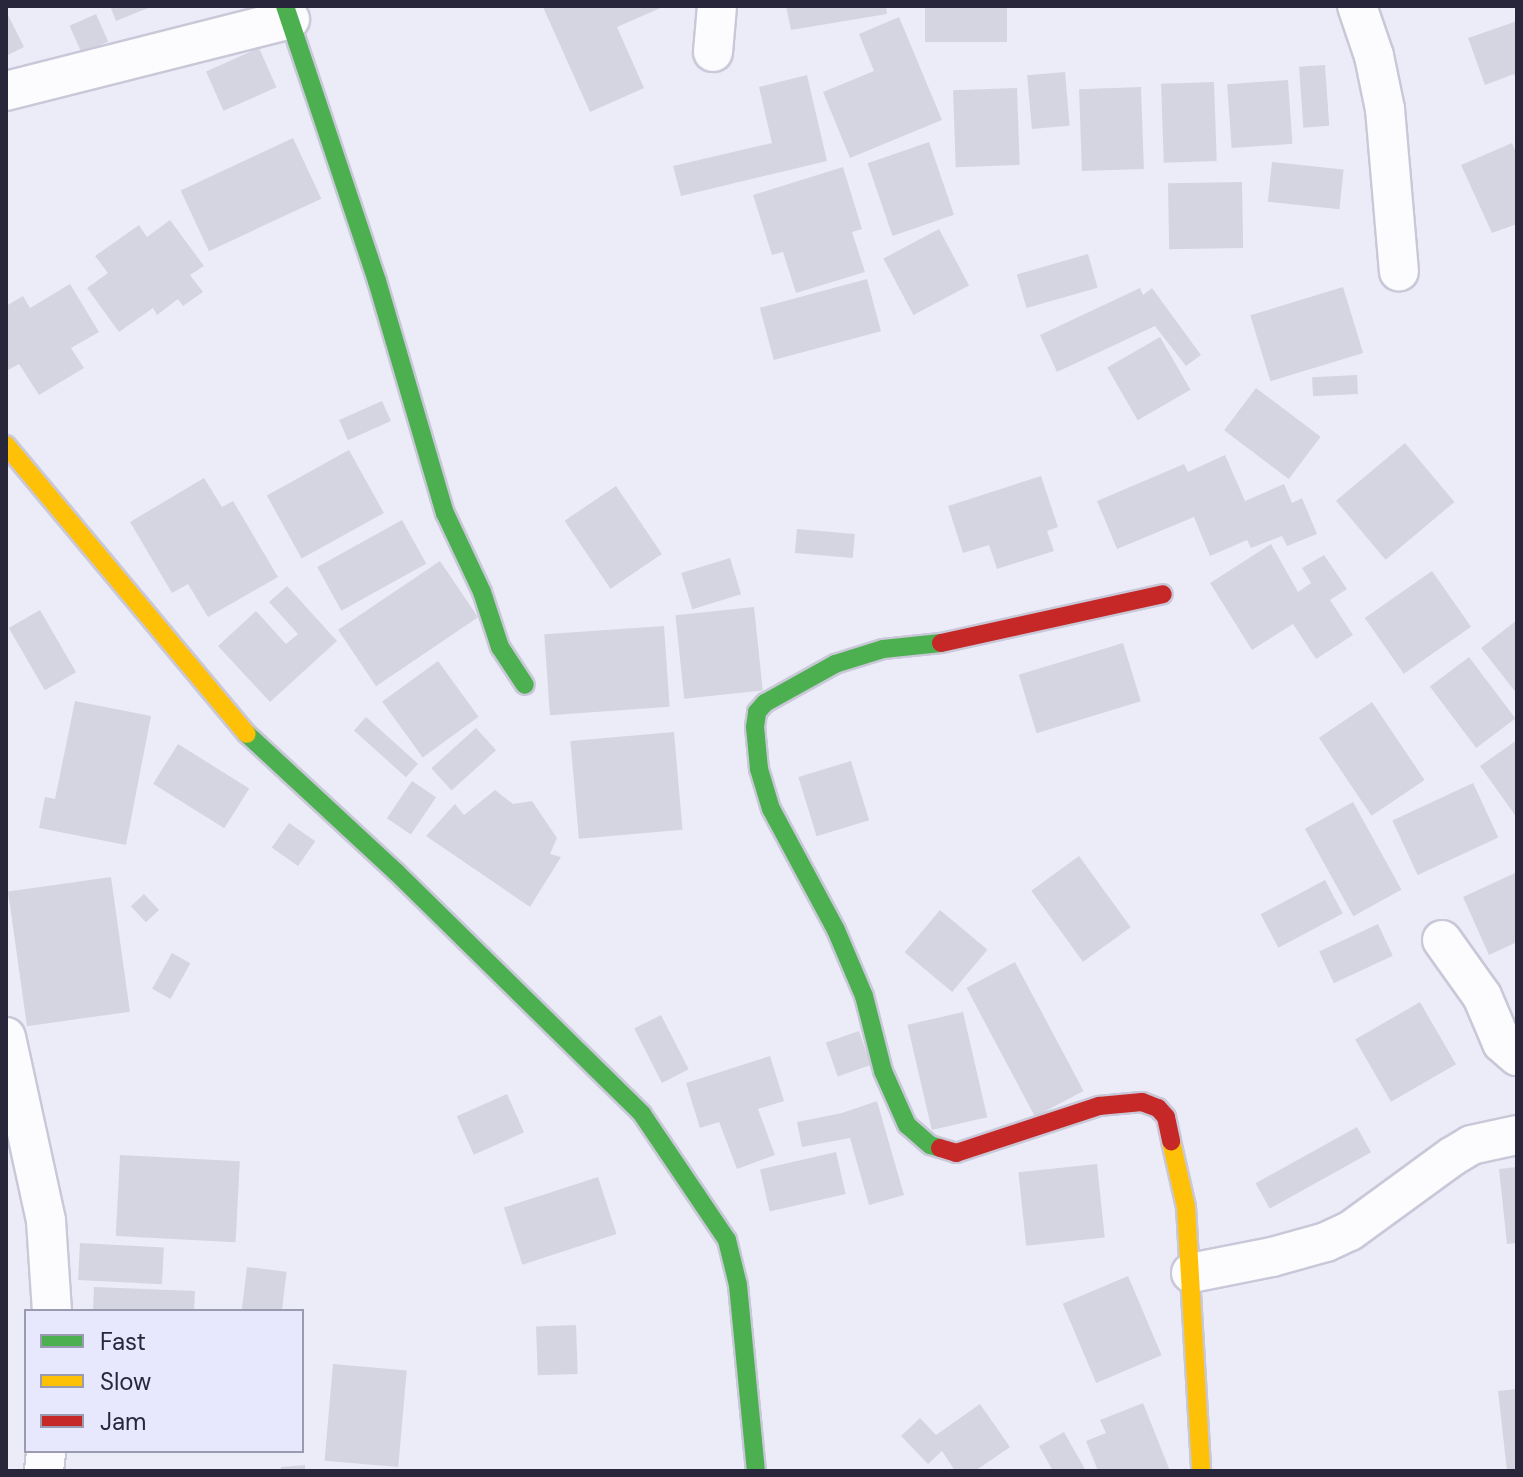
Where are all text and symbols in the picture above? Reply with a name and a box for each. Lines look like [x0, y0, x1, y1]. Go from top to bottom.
legend [24, 1309, 304, 1453]
text: Fast [100, 1326, 146, 1357]
text: Slow [100, 1366, 151, 1397]
text: Jam [100, 1406, 146, 1437]

